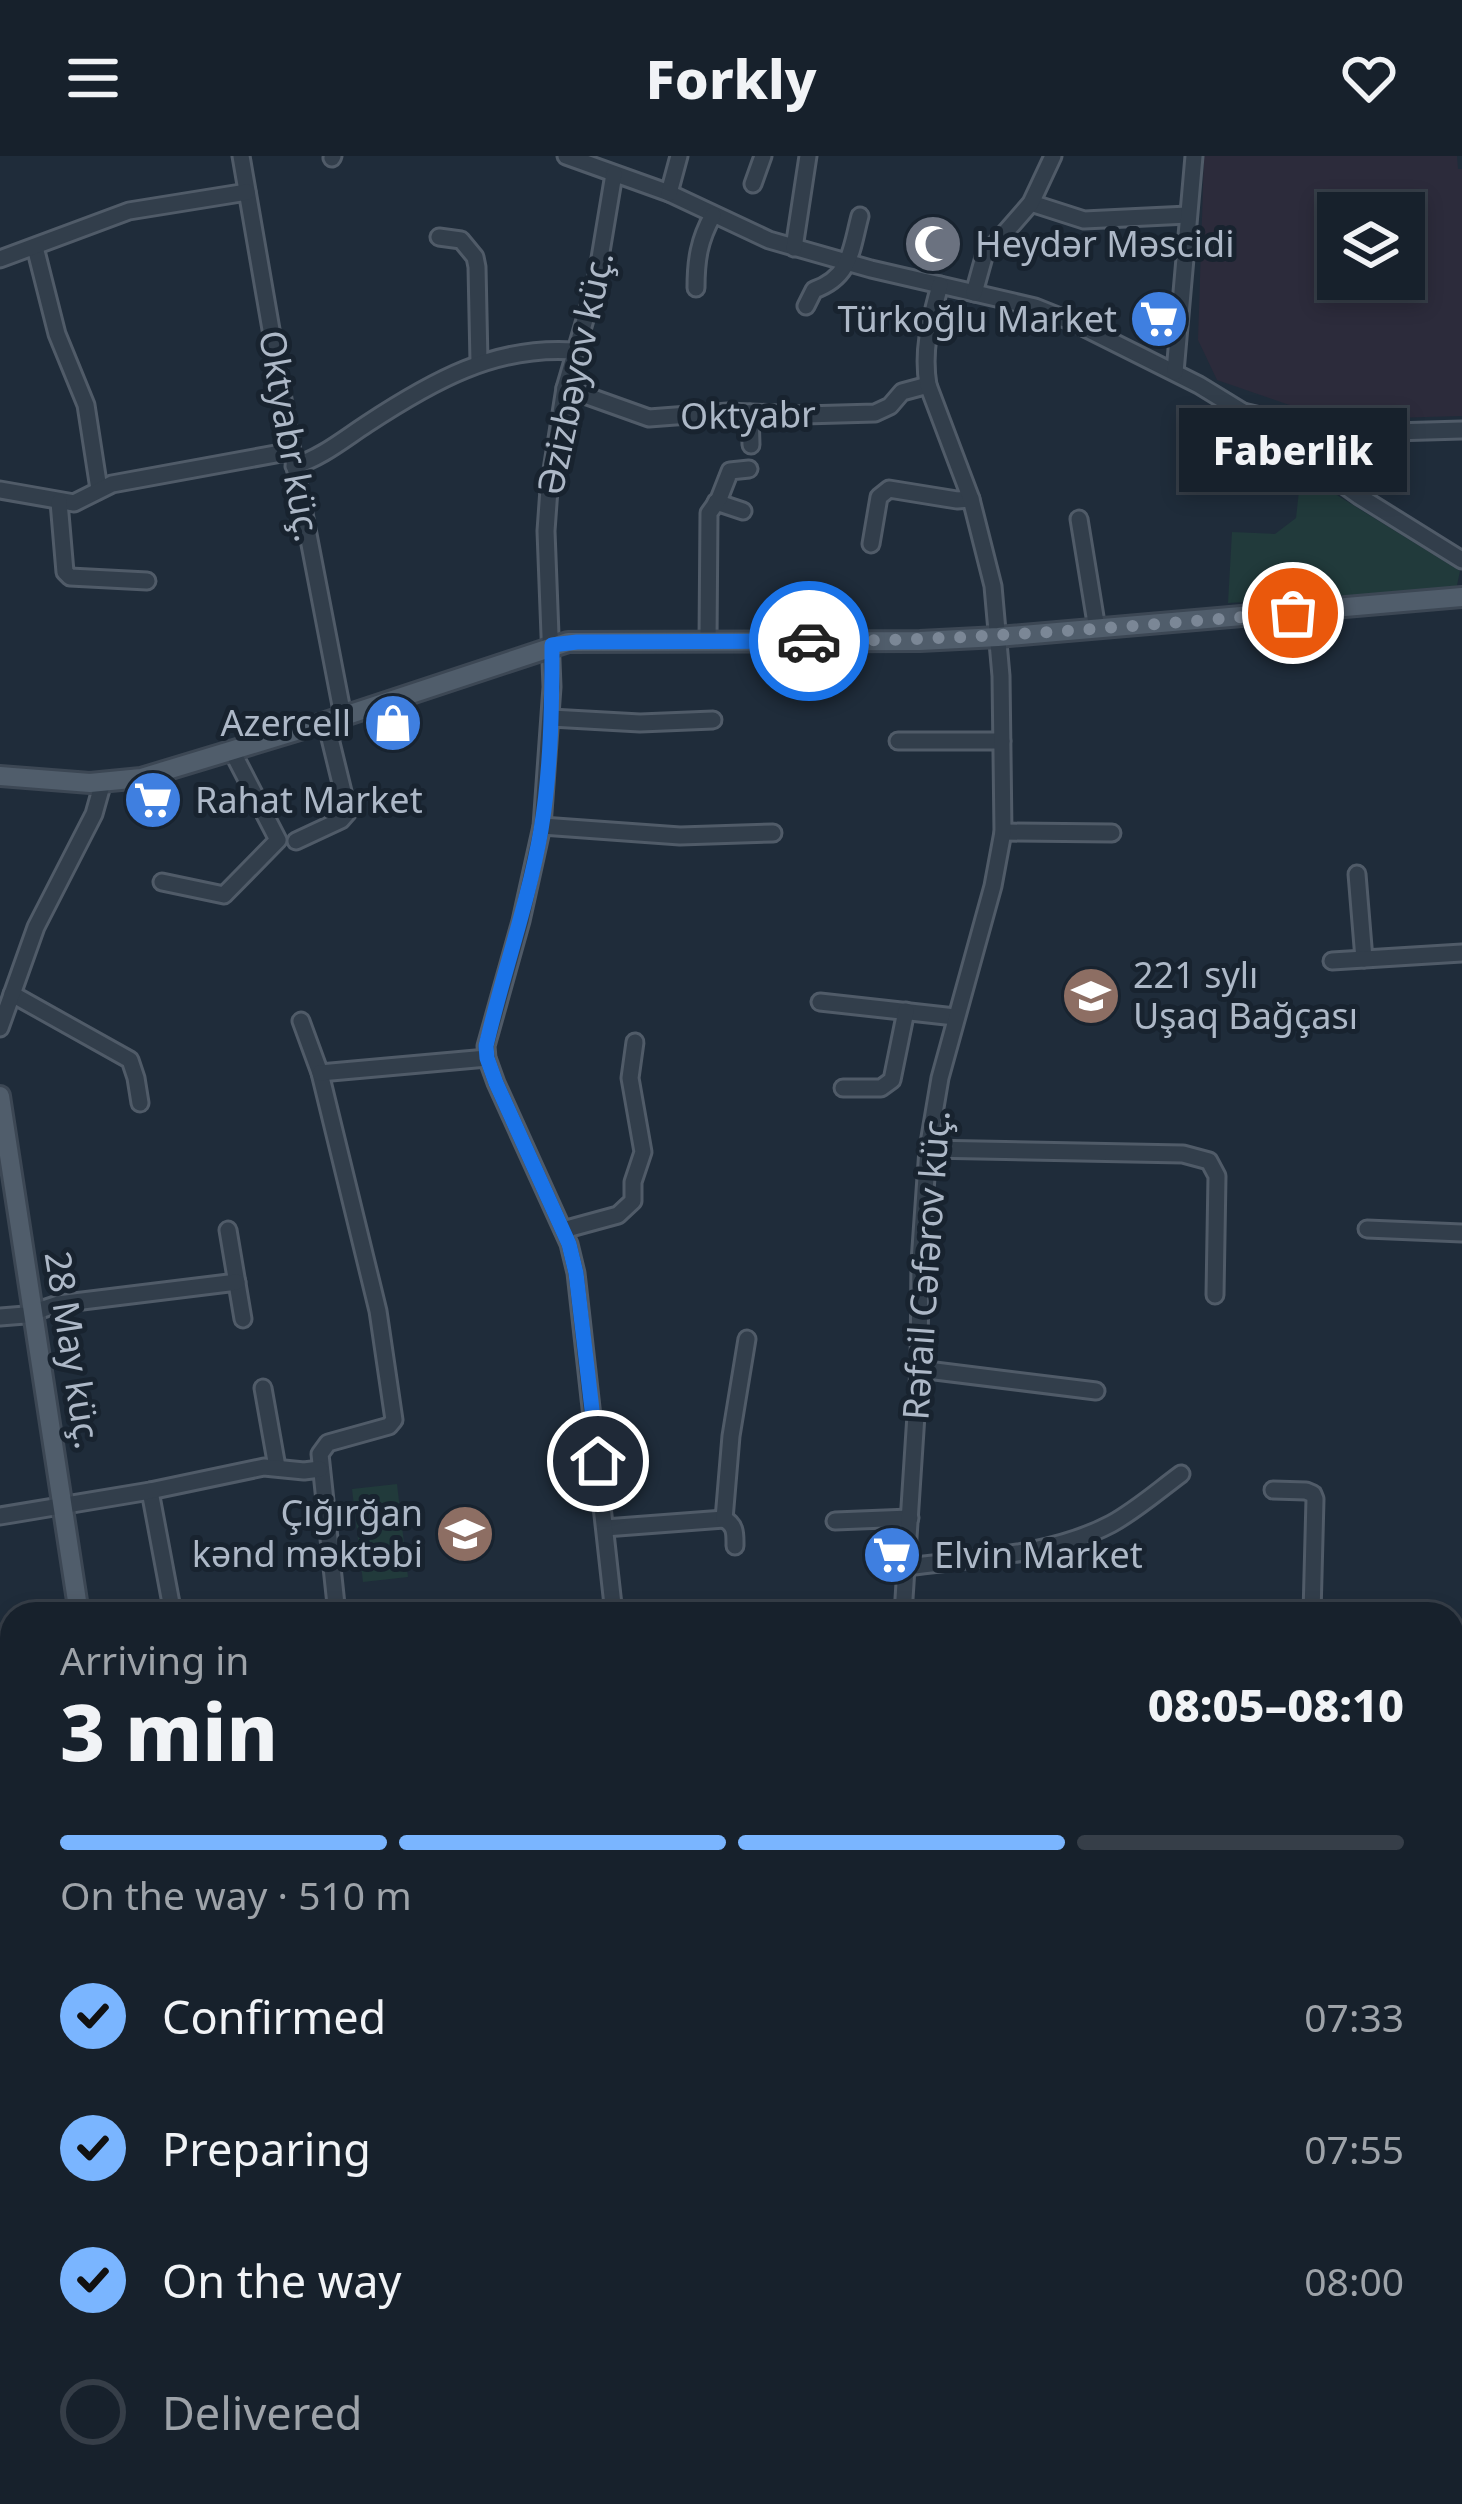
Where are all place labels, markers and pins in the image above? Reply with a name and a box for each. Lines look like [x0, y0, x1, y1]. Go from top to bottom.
mosque icon: Heydər Məscidi [902, 213, 964, 275]
place label: Heydər Məscidi [975, 219, 1235, 268]
supermarket icon: Türkoğlu Market [1128, 288, 1190, 350]
place label: Türkoğlu Market [837, 294, 1117, 343]
callout: Faberlik [1179, 409, 1407, 493]
pin [1242, 562, 1344, 664]
shop icon: Azercell [362, 692, 424, 754]
place label: Azercell [220, 698, 351, 747]
supermarket icon: Rahat Market [122, 769, 184, 831]
place label: Rahat Market [195, 775, 423, 824]
place label: 221 sylı Uşaq Bağçası [1133, 950, 1358, 1040]
school or university icon: 221 sylı Uşaq Bağçası [1060, 965, 1122, 1027]
pin [547, 1410, 649, 1512]
place label: Çığırğan kənd məktəbi [192, 1488, 423, 1578]
school or university icon: Çığırğan kənd məktəbi [434, 1503, 496, 1565]
supermarket icon: Elvin Market [861, 1524, 923, 1586]
place label: Elvin Market [934, 1530, 1143, 1579]

